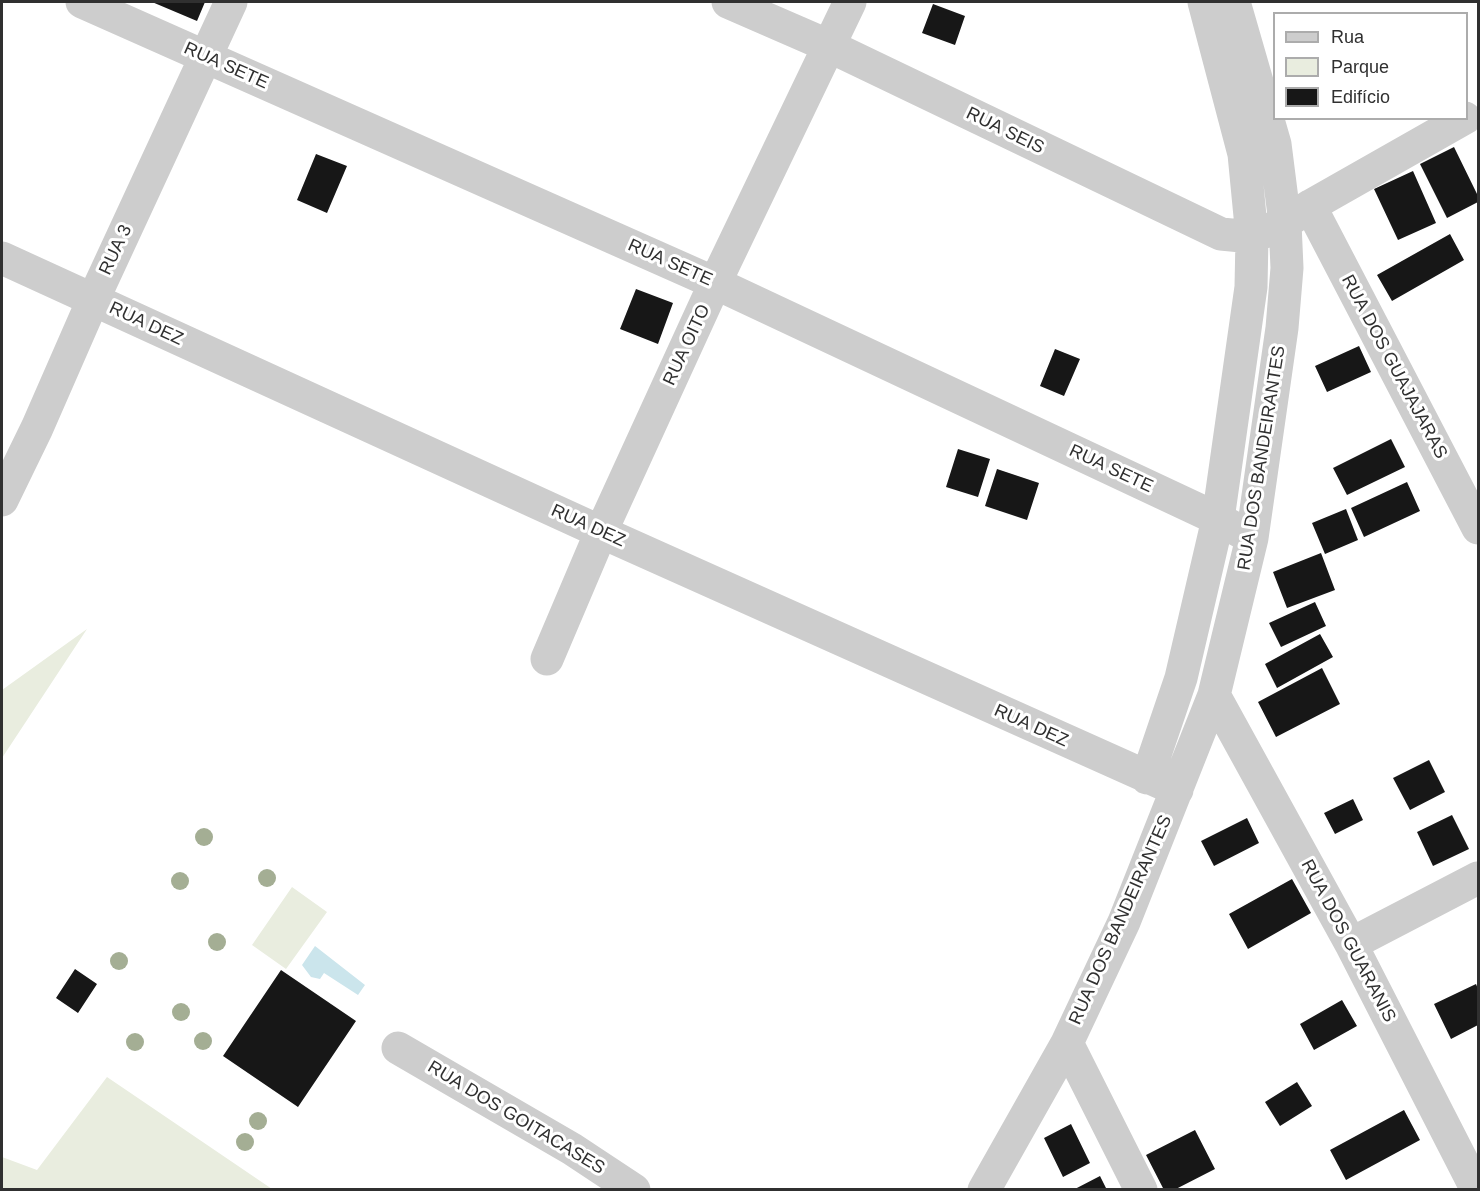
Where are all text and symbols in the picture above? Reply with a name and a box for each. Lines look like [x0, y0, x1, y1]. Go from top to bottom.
legend [1273, 12, 1468, 120]
text: Rua [1331, 27, 1364, 47]
street label: RUA SETE [180, 38, 272, 94]
text: Parque [1331, 57, 1389, 77]
text: Edifício [1331, 87, 1390, 107]
street label: RUA SEIS [963, 103, 1047, 159]
street label: RUA 3 [95, 221, 137, 279]
street label: RUA SETE [624, 235, 716, 291]
street label: RUA DOS GUAJAJARAS [1336, 271, 1452, 463]
street label: RUA DEZ [106, 298, 186, 350]
street label: RUA OITO [659, 301, 715, 389]
street label: RUA DOS BANDEIRANTES [1234, 344, 1290, 572]
street label: RUA SETE [1066, 440, 1156, 498]
street label: RUA DEZ [548, 500, 628, 552]
street label: RUA DEZ [991, 700, 1071, 752]
street label: RUA DOS BANDEIRANTES [1065, 812, 1177, 1028]
street label: RUA DOS GUARANIS [1296, 856, 1400, 1026]
street label: RUA DOS GOITACASES [424, 1057, 608, 1179]

